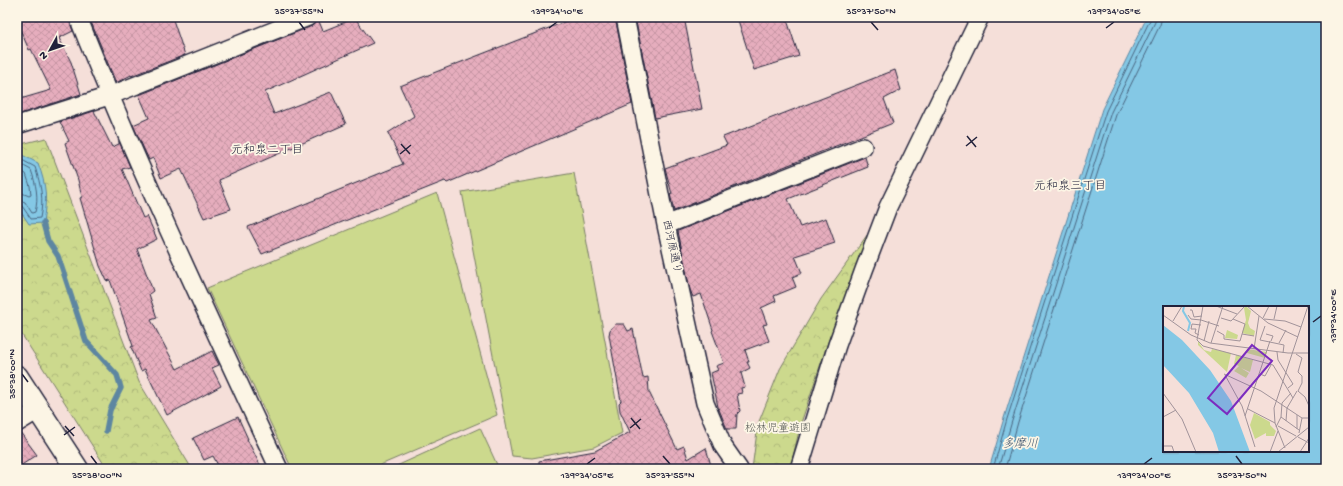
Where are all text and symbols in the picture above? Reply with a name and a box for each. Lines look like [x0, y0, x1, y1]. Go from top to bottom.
text: 35°37'55"N [273, 6, 324, 18]
text: 139°34'10"E [530, 6, 583, 18]
text: 35°37'50"N [845, 6, 896, 18]
text: 139°34'05"E [1087, 6, 1141, 18]
north arrow [30, 30, 70, 70]
text: N [37, 49, 51, 62]
district label: 元和泉二丁目 [231, 143, 303, 158]
district label: 元和泉三丁目 [1034, 179, 1106, 194]
street label: 西河原通り [659, 219, 684, 275]
text: 139°34'00"E [1328, 289, 1340, 343]
inset map [1163, 306, 1309, 452]
text: 35°38'00"N [7, 348, 19, 400]
park label: 松林児童遊園 [745, 422, 811, 435]
water label: 多摩川 [1002, 437, 1038, 452]
text: 35°38'00"N [71, 470, 123, 482]
text: 139°34'05"E [560, 470, 614, 482]
text: 35°37'55"N [644, 470, 695, 482]
text: 139°34'00"E [1117, 470, 1171, 482]
text: 35°37'50"N [1216, 470, 1267, 482]

